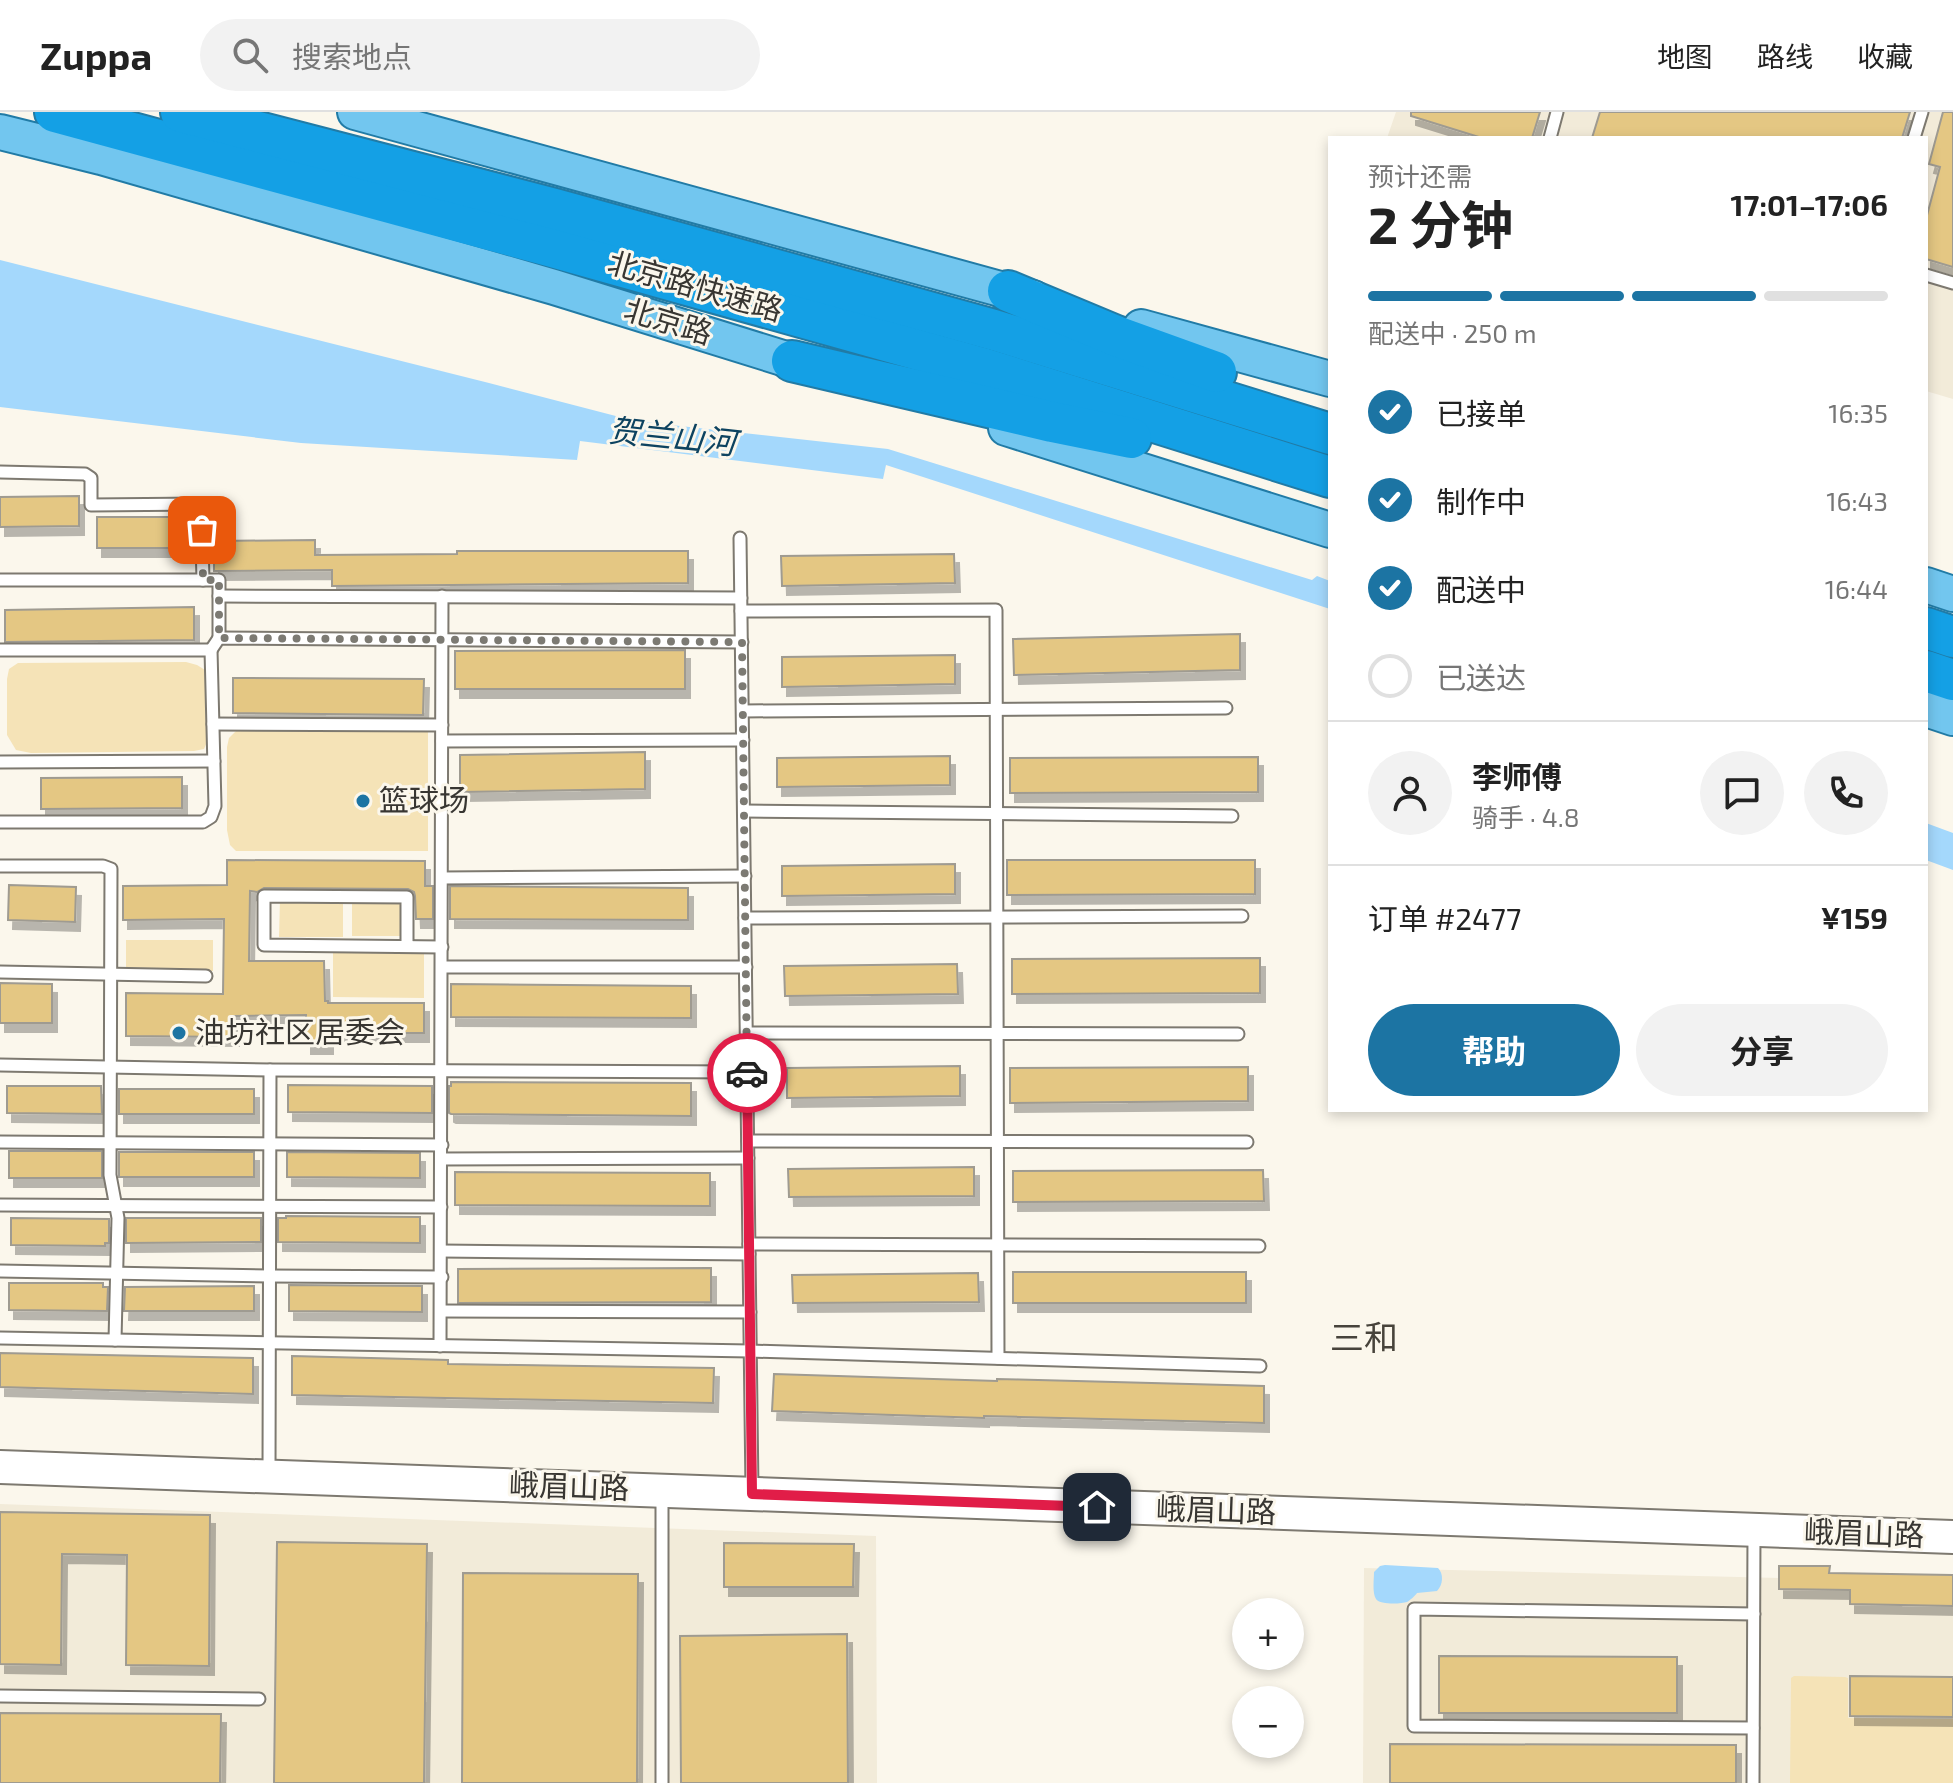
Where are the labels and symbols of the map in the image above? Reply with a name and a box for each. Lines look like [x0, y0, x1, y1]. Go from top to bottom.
street label: 北京路快速路 [604, 245, 786, 329]
street label: 北京路 [620, 292, 716, 352]
water label: 贺兰山河 [607, 409, 744, 461]
pin [168, 496, 236, 564]
place label: 篮球场 [379, 781, 469, 817]
marker: 篮球场 [354, 792, 372, 810]
place label: 油坊社区居委会 [195, 1013, 405, 1049]
marker: 油坊社区居委会 [170, 1024, 188, 1042]
courier [707, 1033, 787, 1113]
district label: 三和 [1330, 1316, 1398, 1357]
street label: 峨眉山路 [508, 1465, 630, 1505]
pin [1063, 1473, 1131, 1541]
street label: 峨眉山路 [1155, 1489, 1277, 1529]
street label: 峨眉山路 [1803, 1512, 1925, 1552]

